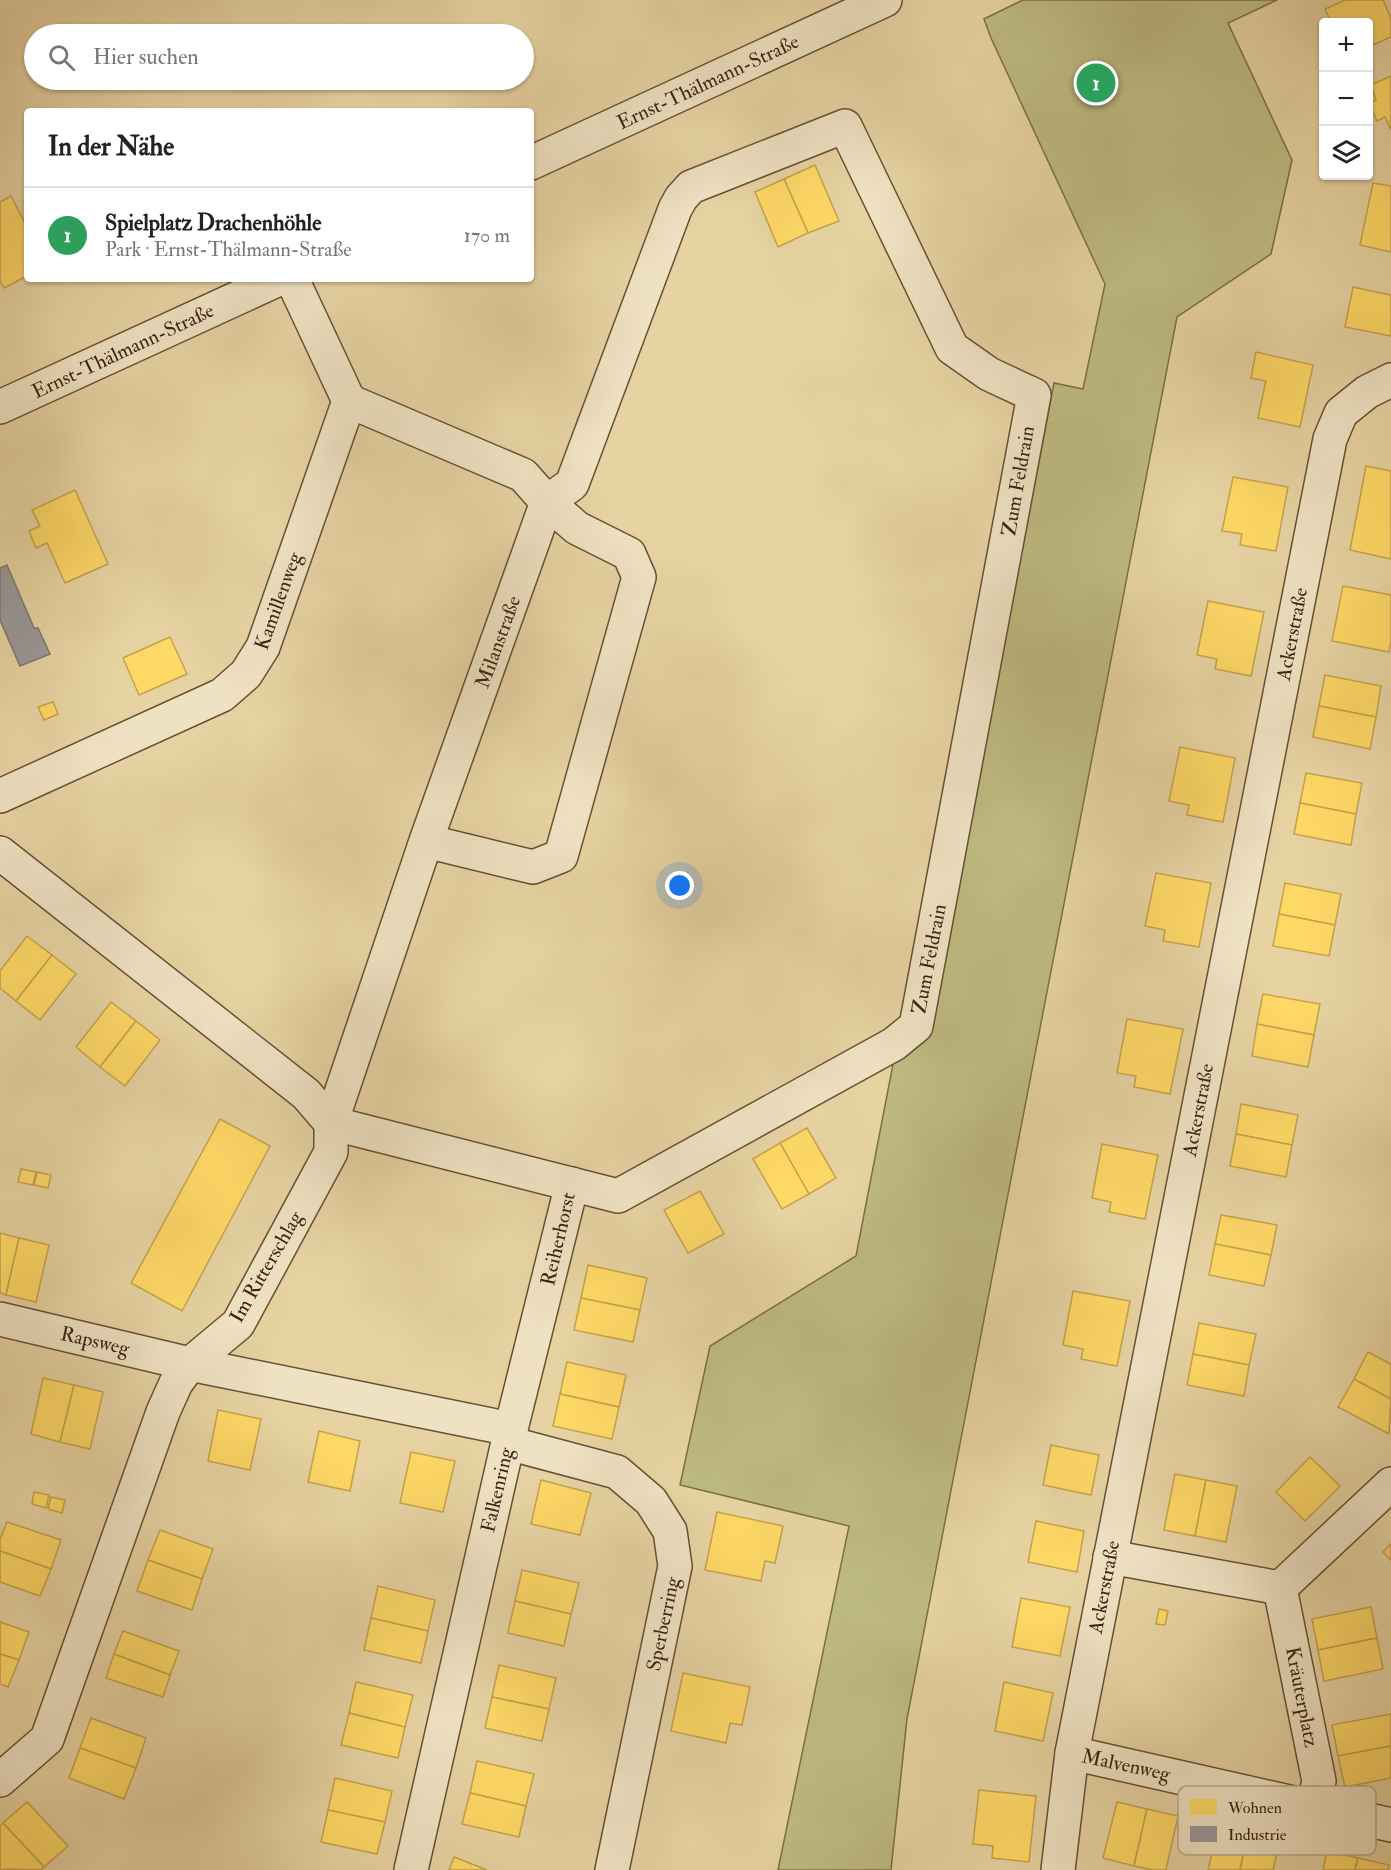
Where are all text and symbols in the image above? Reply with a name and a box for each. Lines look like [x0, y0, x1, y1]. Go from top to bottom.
map controls [1319, 18, 1373, 180]
button: + [1319, 18, 1373, 72]
search box [24, 24, 534, 90]
street label: Ernst-Thälmann-Straße [613, 29, 803, 135]
icon: search [45, 41, 78, 74]
text: Hier suchen [93, 43, 199, 71]
pin: 1 [1076, 60, 1116, 106]
button: − [1319, 72, 1373, 126]
button: layers [1319, 126, 1373, 180]
text: In der Nähe [48, 131, 174, 163]
text: Spielplatz Drachenhöhle [105, 209, 321, 237]
text: 1 [64, 223, 71, 248]
text: 170 m [464, 223, 510, 248]
text: Park · Ernst-Thälmann-Straße [105, 237, 352, 262]
street label: Ernst-Thälmann-Straße [28, 298, 218, 404]
street label: Zum Feldrain [996, 424, 1040, 538]
street label: Kamillenweg [249, 548, 308, 653]
street label: Ackerstraße [1271, 585, 1313, 684]
street label: Milanstraße [470, 592, 526, 692]
your location [665, 871, 694, 900]
street label: Zum Feldrain [906, 902, 952, 1016]
street label: Ackerstraße [1177, 1061, 1219, 1160]
street label: Reiherhorst [535, 1189, 581, 1288]
street label: Im Ritterschlag [224, 1206, 309, 1327]
street label: Rapsweg [58, 1321, 133, 1362]
street label: Falkenring [475, 1444, 519, 1535]
street label: Ackerstraße [1083, 1538, 1125, 1637]
street label: Sperberring [641, 1574, 686, 1674]
street label: Kräuterplatz [1279, 1645, 1324, 1750]
street label: Malvenweg [1079, 1743, 1174, 1787]
legend [1178, 1786, 1376, 1855]
text: Wohnen [1227, 1798, 1282, 1818]
text: Industrie [1228, 1825, 1287, 1845]

